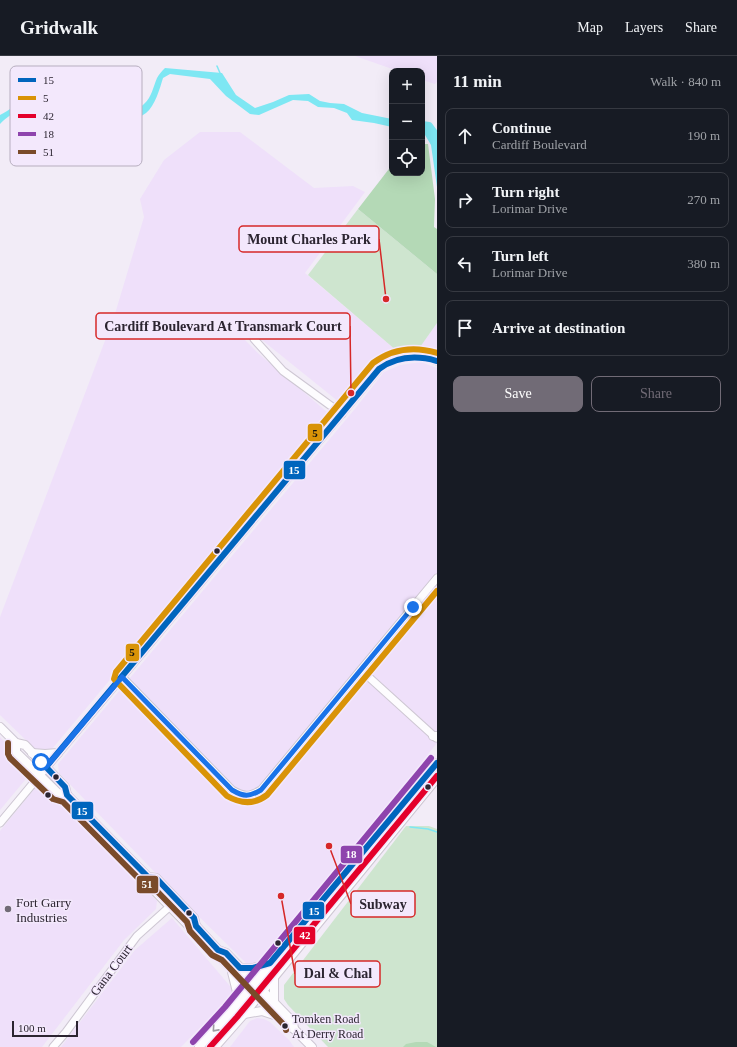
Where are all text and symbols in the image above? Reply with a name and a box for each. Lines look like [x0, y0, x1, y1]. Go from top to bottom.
text: Gridwalk [20, 17, 98, 38]
text: Map [577, 20, 603, 35]
text: Layers [625, 20, 663, 35]
text: Share [685, 20, 717, 35]
legend [10, 66, 142, 166]
map controls [389, 68, 425, 176]
button: + [389, 68, 425, 104]
text: 11 min [453, 72, 502, 91]
text: 15 [43, 74, 55, 86]
text: Walk · 840 m [650, 74, 721, 89]
text: 5 [43, 92, 49, 104]
button: − [389, 104, 425, 140]
text: 42 [43, 110, 54, 122]
text: Continue [492, 120, 551, 136]
icon: ahead [454, 125, 476, 147]
text: 18 [43, 128, 55, 140]
text: 190 m [687, 128, 720, 143]
text: Cardiff Boulevard [492, 137, 587, 152]
button: locate [389, 140, 425, 176]
text: 51 [43, 146, 54, 158]
text: Turn right [492, 184, 559, 200]
icon: right [454, 189, 476, 211]
text: 270 m [687, 192, 720, 207]
text: Lorimar Drive [492, 201, 567, 216]
callout: Mount Charles Park [239, 226, 379, 252]
text: Mount Charles Park [247, 232, 371, 247]
text: Turn left [492, 248, 549, 264]
icon: left [454, 253, 476, 275]
text: 380 m [687, 256, 720, 271]
text: Lorimar Drive [492, 265, 567, 280]
callout: Cardiff Boulevard At Transmark Court [96, 313, 350, 339]
icon: arrive [454, 317, 476, 339]
text: Cardiff Boulevard At Transmark Court [104, 319, 342, 334]
text: Arrive at destination [492, 320, 625, 336]
button: Save [453, 376, 583, 412]
button: Share [591, 376, 721, 412]
line badge: 5 [307, 423, 323, 442]
text: 5 [312, 427, 318, 439]
line badge: 15 [283, 460, 306, 480]
text: 15 [289, 464, 300, 476]
unlabelled marker [212, 546, 222, 556]
route end [404, 598, 422, 616]
line badge: 5 [125, 643, 140, 662]
text: 5 [129, 646, 135, 658]
route start [32, 753, 50, 771]
unlabelled marker [51, 772, 61, 782]
unlabelled marker [423, 782, 433, 792]
unlabelled marker [43, 790, 53, 800]
line badge: 15 [71, 801, 94, 820]
text: 15 [77, 805, 88, 817]
line badge: 18 [340, 845, 363, 864]
text: 18 [346, 848, 357, 860]
line badge: 51 [136, 875, 159, 894]
text: 51 [142, 878, 153, 890]
callout: Subway [351, 891, 415, 917]
place label: Fort Garry Industries [16, 895, 72, 925]
text: Subway [359, 897, 407, 912]
line badge: 15 [302, 901, 325, 920]
marker: Fort Garry Industries [3, 904, 13, 914]
text: 15 [309, 905, 320, 917]
unlabelled marker [184, 908, 194, 918]
line badge: 42 [293, 926, 316, 945]
text: 42 [300, 929, 311, 941]
unlabelled marker [273, 938, 283, 948]
street label: Gana Court [87, 941, 135, 999]
callout: Dal & Chal [295, 961, 380, 987]
text: Dal & Chal [304, 966, 372, 981]
place label: Tomken Road At Derry Road [292, 1012, 363, 1041]
scale bar [12, 1019, 78, 1038]
marker: Tomken Road At Derry Road [280, 1021, 290, 1031]
text: 100 m [18, 1022, 46, 1034]
one-way arrow [212, 1024, 220, 1032]

